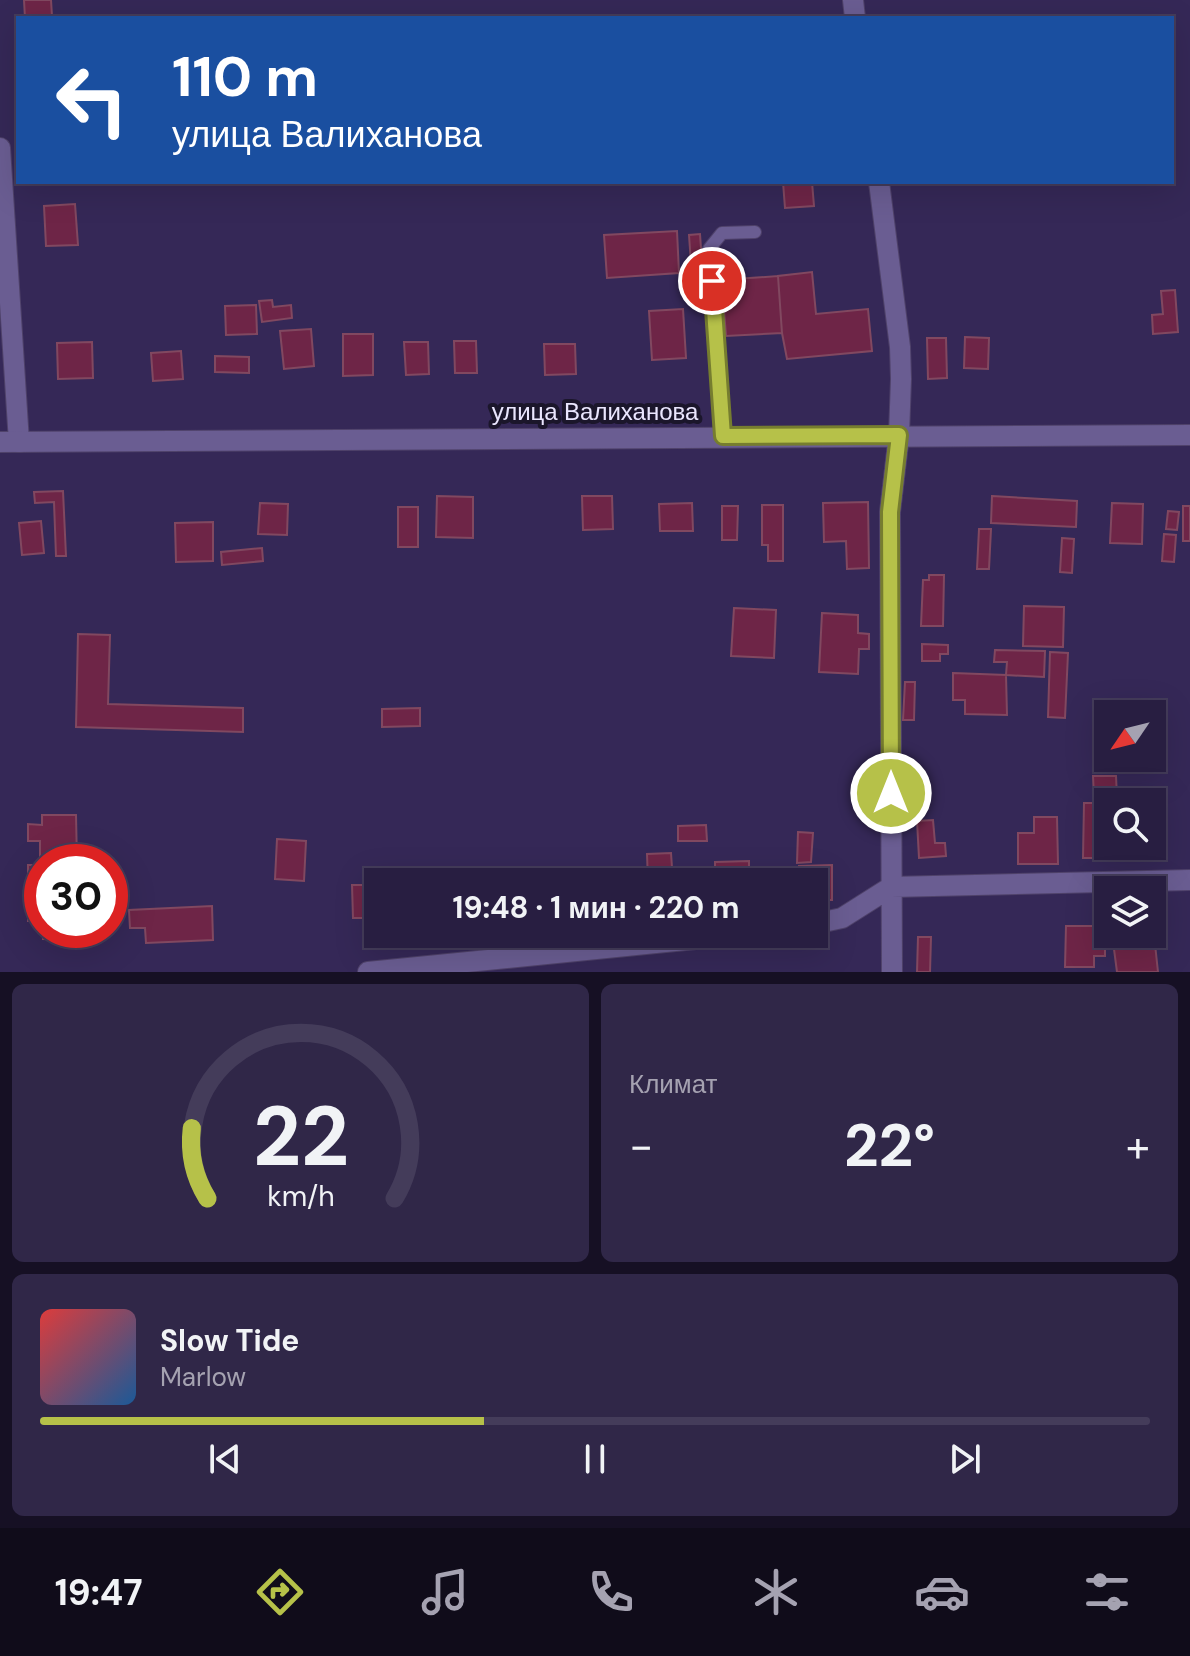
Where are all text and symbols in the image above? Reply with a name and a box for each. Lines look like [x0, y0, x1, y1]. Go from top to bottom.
text: 110 m [172, 40, 318, 113]
icon: left [40, 48, 144, 152]
text: улица Валиханова [172, 111, 482, 158]
pin [678, 247, 746, 315]
icon: arrive [690, 259, 734, 303]
street label: улица Валиханова [492, 396, 699, 427]
north arrow [1094, 700, 1166, 772]
map controls [1094, 700, 1166, 948]
position arrow [849, 751, 933, 835]
button: search [1094, 788, 1166, 860]
speed limit sign: 30 [24, 844, 128, 948]
button: layers [1094, 876, 1166, 948]
text: 19:48 · 1 мин · 220 m [452, 888, 740, 927]
text: Климат [629, 1067, 718, 1101]
text: 22 [253, 1082, 348, 1191]
text: 22° [844, 1106, 935, 1185]
text: − [629, 1117, 653, 1175]
text: + [1126, 1117, 1150, 1175]
text: km/h [267, 1178, 334, 1215]
text: Slow Tide [160, 1321, 299, 1360]
text: Marlow [160, 1360, 246, 1394]
icon: previous [203, 1437, 247, 1481]
icon: pause [573, 1437, 617, 1481]
icon: next [943, 1437, 987, 1481]
icon: directions [252, 1564, 308, 1620]
icon: music [417, 1564, 473, 1620]
icon: phone [583, 1564, 639, 1620]
icon: climate [748, 1564, 804, 1620]
icon: car [914, 1564, 970, 1620]
icon: filters [1079, 1564, 1135, 1620]
text: 19:47 [55, 1569, 143, 1616]

